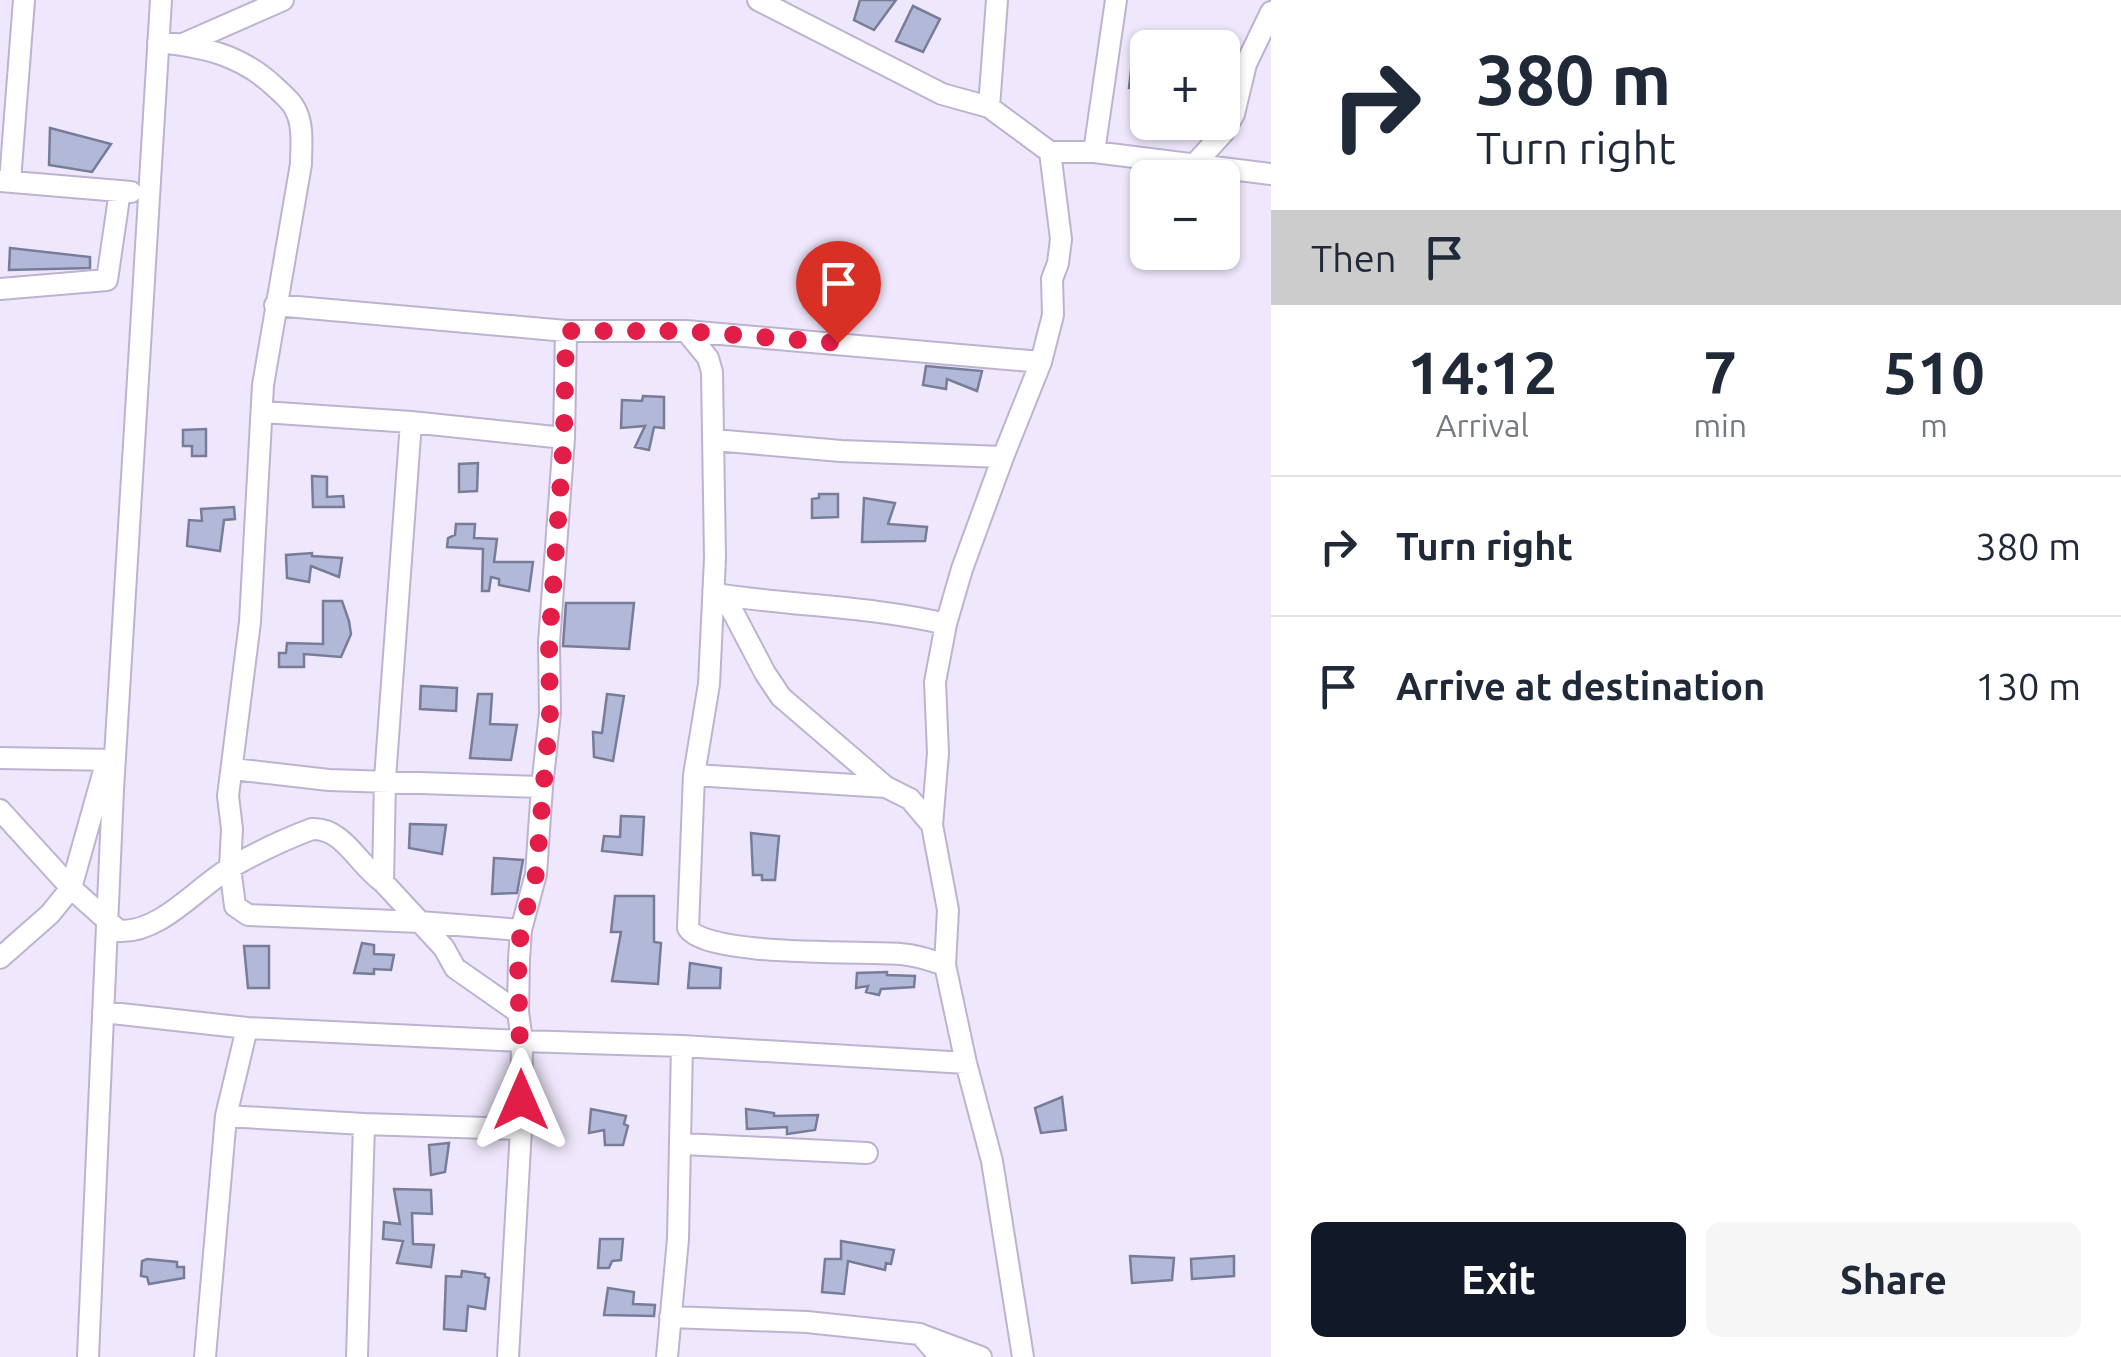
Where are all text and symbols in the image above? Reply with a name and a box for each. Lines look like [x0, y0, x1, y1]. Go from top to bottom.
map controls [1130, 30, 1240, 270]
button: + [1130, 30, 1240, 140]
icon: right [1311, 40, 1441, 170]
text: 380 m [1476, 40, 1671, 118]
text: Turn right [1476, 122, 1676, 173]
button: − [1130, 160, 1240, 270]
icon: arrive [1417, 230, 1472, 285]
text: Then [1311, 237, 1397, 279]
pin [796, 241, 881, 344]
icon: arrive [811, 256, 866, 311]
text: 14:12 [1407, 338, 1557, 405]
text: 7 [1703, 338, 1737, 405]
text: 510 [1883, 338, 1985, 405]
text: Arrival [1436, 407, 1529, 443]
text: min [1693, 407, 1747, 443]
text: m [1920, 407, 1948, 443]
icon: right [1311, 519, 1366, 574]
text: Turn right [1396, 525, 1573, 567]
text: 380 m [1975, 525, 2081, 567]
icon: arrive [1311, 659, 1366, 714]
text: Arrive at destination [1396, 665, 1765, 707]
text: 130 m [1975, 665, 2081, 707]
position arrow [469, 1048, 573, 1152]
button: Exit [1311, 1222, 1686, 1337]
button: Share [1706, 1222, 2081, 1337]

